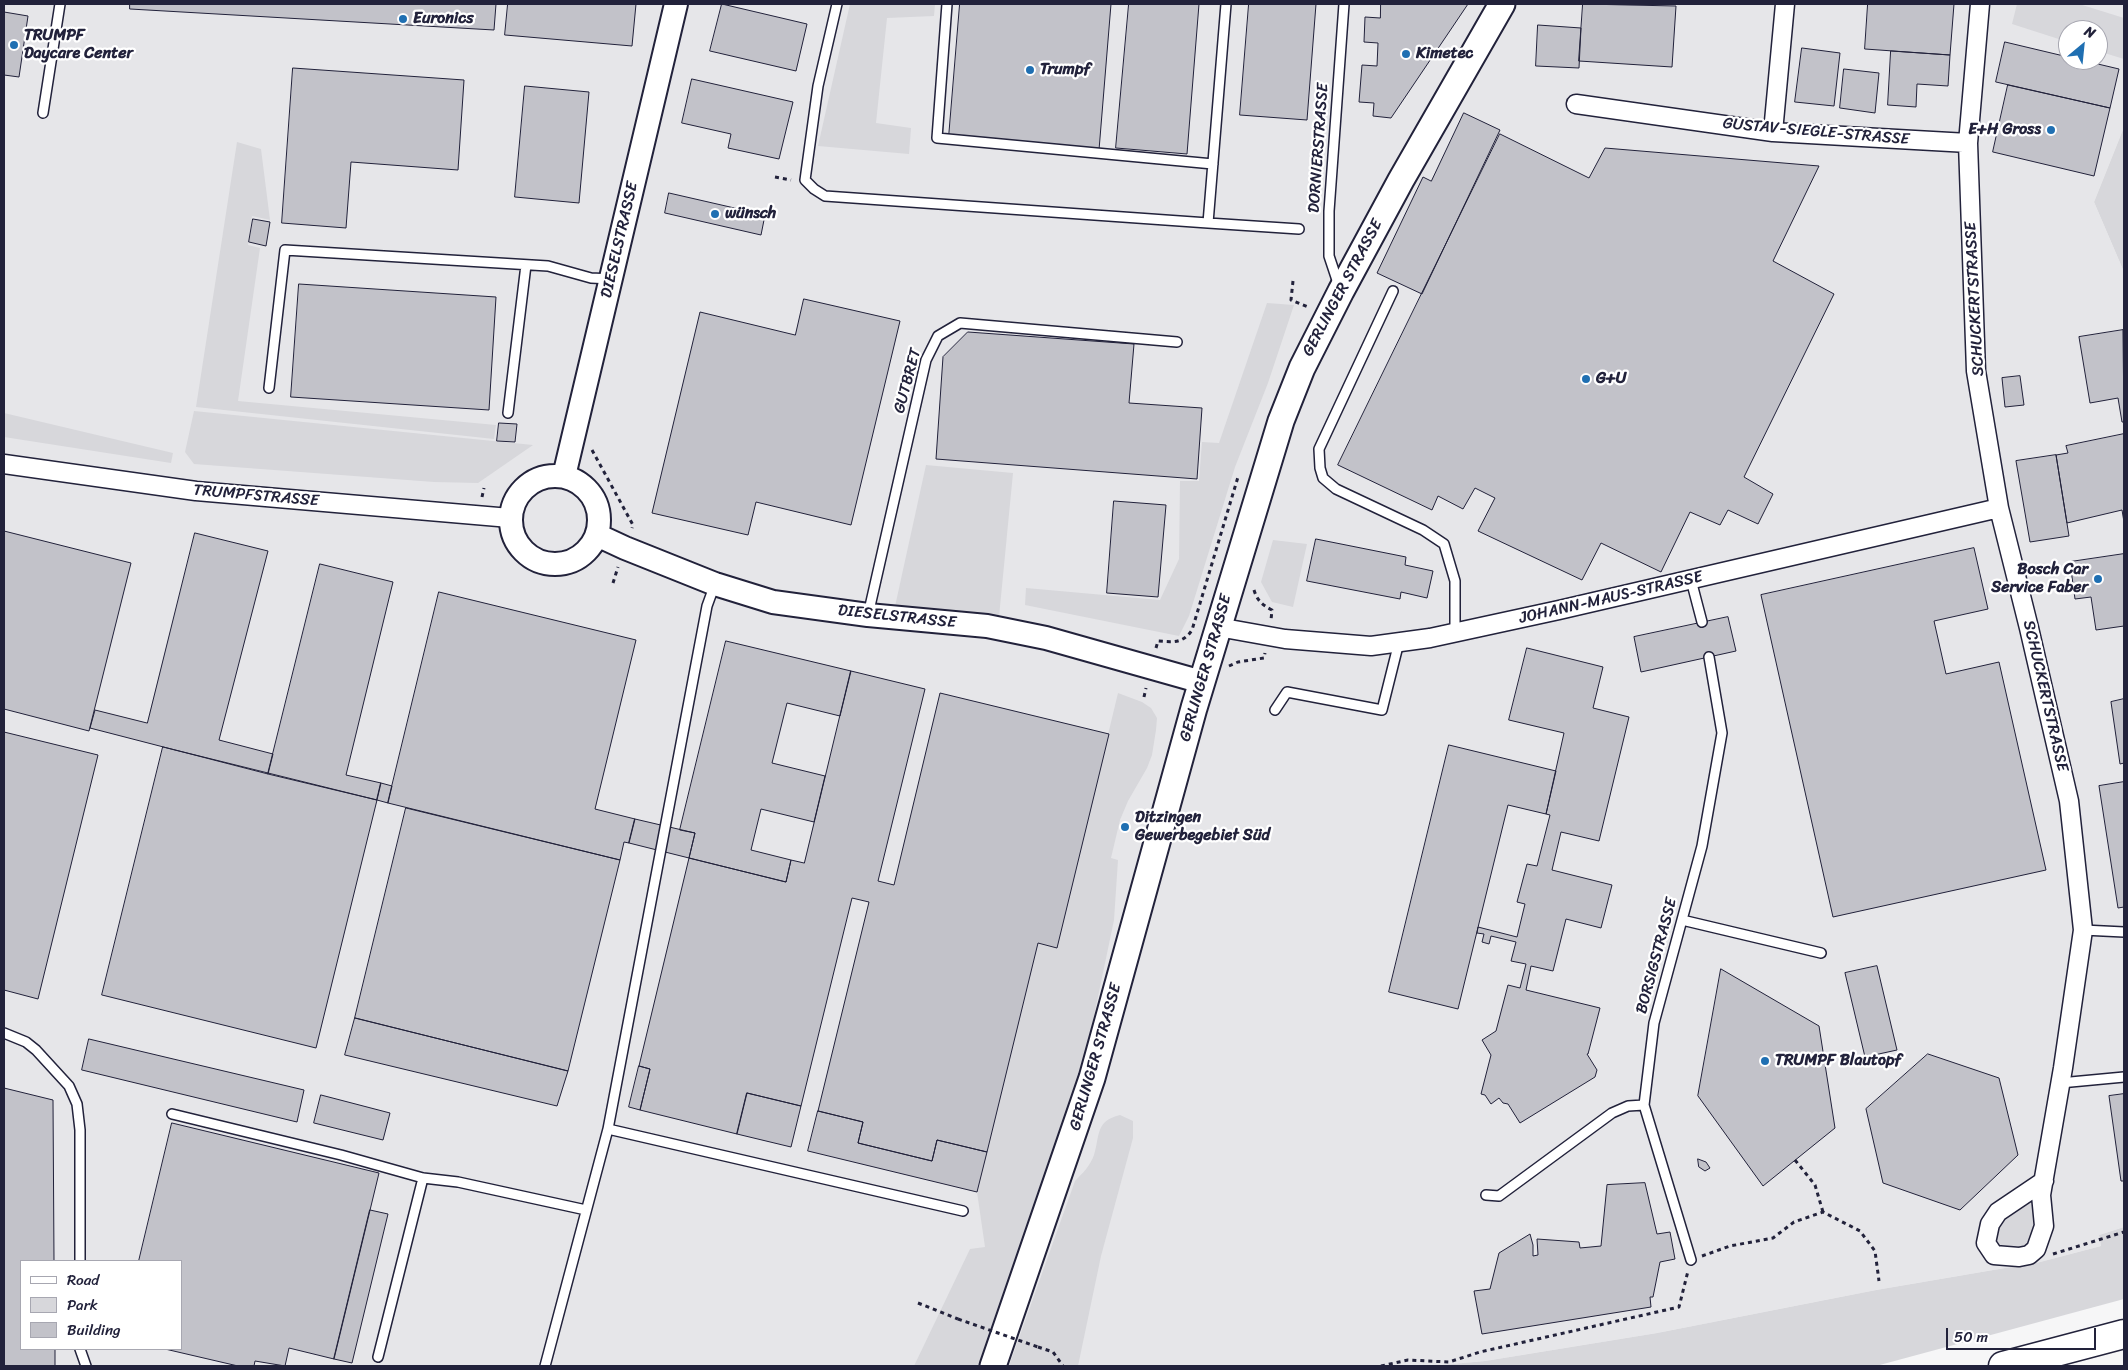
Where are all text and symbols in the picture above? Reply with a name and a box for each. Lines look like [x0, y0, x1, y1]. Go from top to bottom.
place label: Euronics [413, 9, 474, 29]
marker: Euronics [397, 13, 409, 25]
text: N [2080, 19, 2100, 46]
north arrow [2058, 20, 2108, 70]
place label: TRUMPF Daycare Center [24, 26, 133, 64]
marker: TRUMPF Daycare Center [8, 39, 20, 51]
place label: Kimetec [1416, 44, 1473, 64]
marker: Kimetec [1400, 48, 1412, 60]
place label: Trumpf [1040, 60, 1090, 80]
marker: Trumpf [1024, 64, 1036, 76]
street label: DORNIERSTRASSE [1305, 82, 1333, 214]
street label: GUSTAV-SIEGLE-STRASSE [1722, 114, 1910, 150]
place label: E+H Gross [1968, 120, 2041, 140]
marker: E+H Gross [2045, 124, 2057, 136]
street label: DIESELSTRASSE [597, 180, 643, 300]
place label: wünsch [725, 204, 776, 224]
marker: wünsch [709, 208, 721, 220]
street label: GERLINGER STRASSE [1299, 216, 1387, 360]
street label: SCHUCKERTSTRASSE [1961, 221, 1989, 377]
street label: GUTBRET [890, 346, 926, 416]
place label: G+U [1596, 369, 1626, 389]
marker: G+U [1580, 373, 1592, 385]
street label: TRUMPFSTRASSE [193, 481, 319, 511]
place label: Bosch Car Service Faber [1991, 560, 2088, 598]
street label: JOHANN-MAUS-STRASSE [1518, 568, 1704, 628]
marker: Bosch Car Service Faber [2092, 573, 2104, 585]
street label: GERLINGER STRASSE [1176, 592, 1236, 744]
street label: DIESELSTRASSE [837, 601, 957, 633]
street label: SCHUCKERTSTRASSE [2018, 619, 2072, 773]
place label: Ditzingen Gewerbegebiet Süd [1135, 808, 1270, 846]
marker: Ditzingen Gewerbegebiet Süd [1119, 821, 1131, 833]
street label: BORSIGSTRASSE [1632, 896, 1682, 1016]
street label: GERLINGER STRASSE [1066, 981, 1126, 1133]
place label: TRUMPF Blautopf [1775, 1051, 1901, 1071]
marker: TRUMPF Blautopf [1759, 1055, 1771, 1067]
legend [20, 1260, 182, 1350]
text: Road [67, 1267, 99, 1293]
text: Park [67, 1292, 98, 1318]
text: Building [67, 1317, 121, 1343]
scale bar [1948, 1318, 2098, 1350]
text: 50 m [1954, 1324, 1988, 1350]

